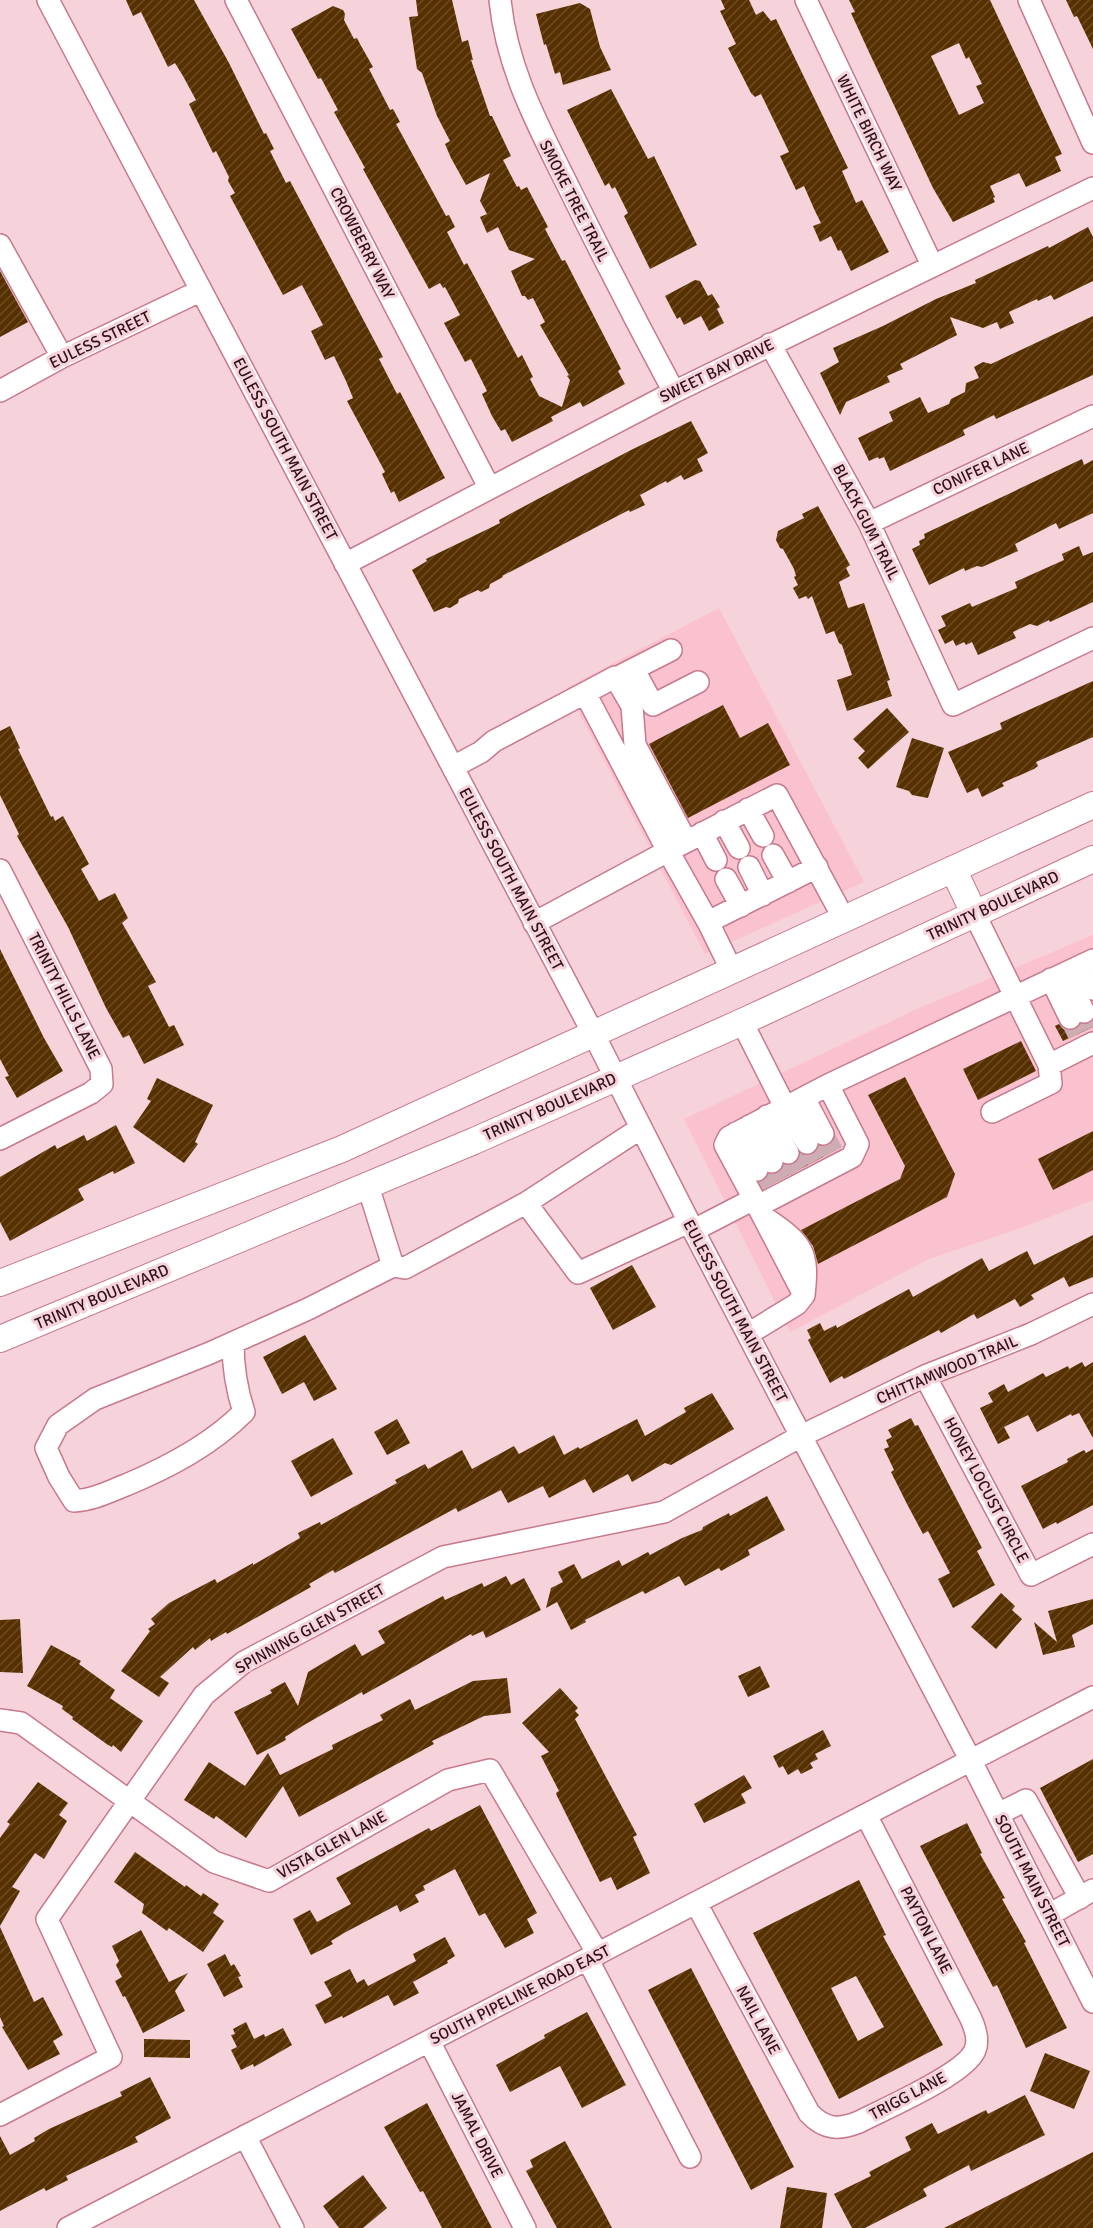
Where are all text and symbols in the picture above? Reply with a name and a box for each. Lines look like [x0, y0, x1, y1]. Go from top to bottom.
street label: WHITE BIRCH WAY [832, 71, 906, 195]
street label: SMOKE TREE TRAIL [535, 137, 613, 265]
street label: CROWBERRY WAY [325, 184, 399, 302]
street label: EULESS STREET [46, 307, 154, 373]
street label: SWEET BAY DRIVE [657, 335, 777, 407]
street label: EULESS SOUTH MAIN STREET [228, 354, 342, 544]
street label: CONIFER LANE [930, 438, 1032, 500]
street label: BLACK GUM TRAIL [828, 461, 904, 583]
street label: EULESS SOUTH MAIN STREET [454, 784, 568, 974]
street label: TRINITY BOULEVARD [924, 867, 1062, 945]
street label: TRINITY HILLS LANE [23, 929, 105, 1063]
street label: TRINITY BOULEVARD [480, 1069, 620, 1145]
street label: EULESS SOUTH MAIN STREET [678, 1216, 792, 1406]
street label: TRINITY BOULEVARD [32, 1260, 172, 1334]
street label: CHITTAMWOOD TRAIL [873, 1331, 1021, 1409]
street label: HONEY LOCUST CIRCLE [939, 1414, 1033, 1566]
street label: SPINNING GLEN STREET [232, 1580, 388, 1678]
street label: VISTA GLEN LANE [274, 1807, 390, 1883]
street label: SOUTH MAIN STREET [990, 1811, 1074, 1951]
street label: PAYTON LANE [895, 1883, 957, 1977]
street label: SOUTH PIPELINE ROAD EAST [427, 1941, 613, 2049]
street label: NAIL LANE [732, 1982, 784, 2058]
street label: TRIGG LANE [866, 2067, 950, 2125]
street label: JAMAL DRIVE [447, 2089, 507, 2181]

